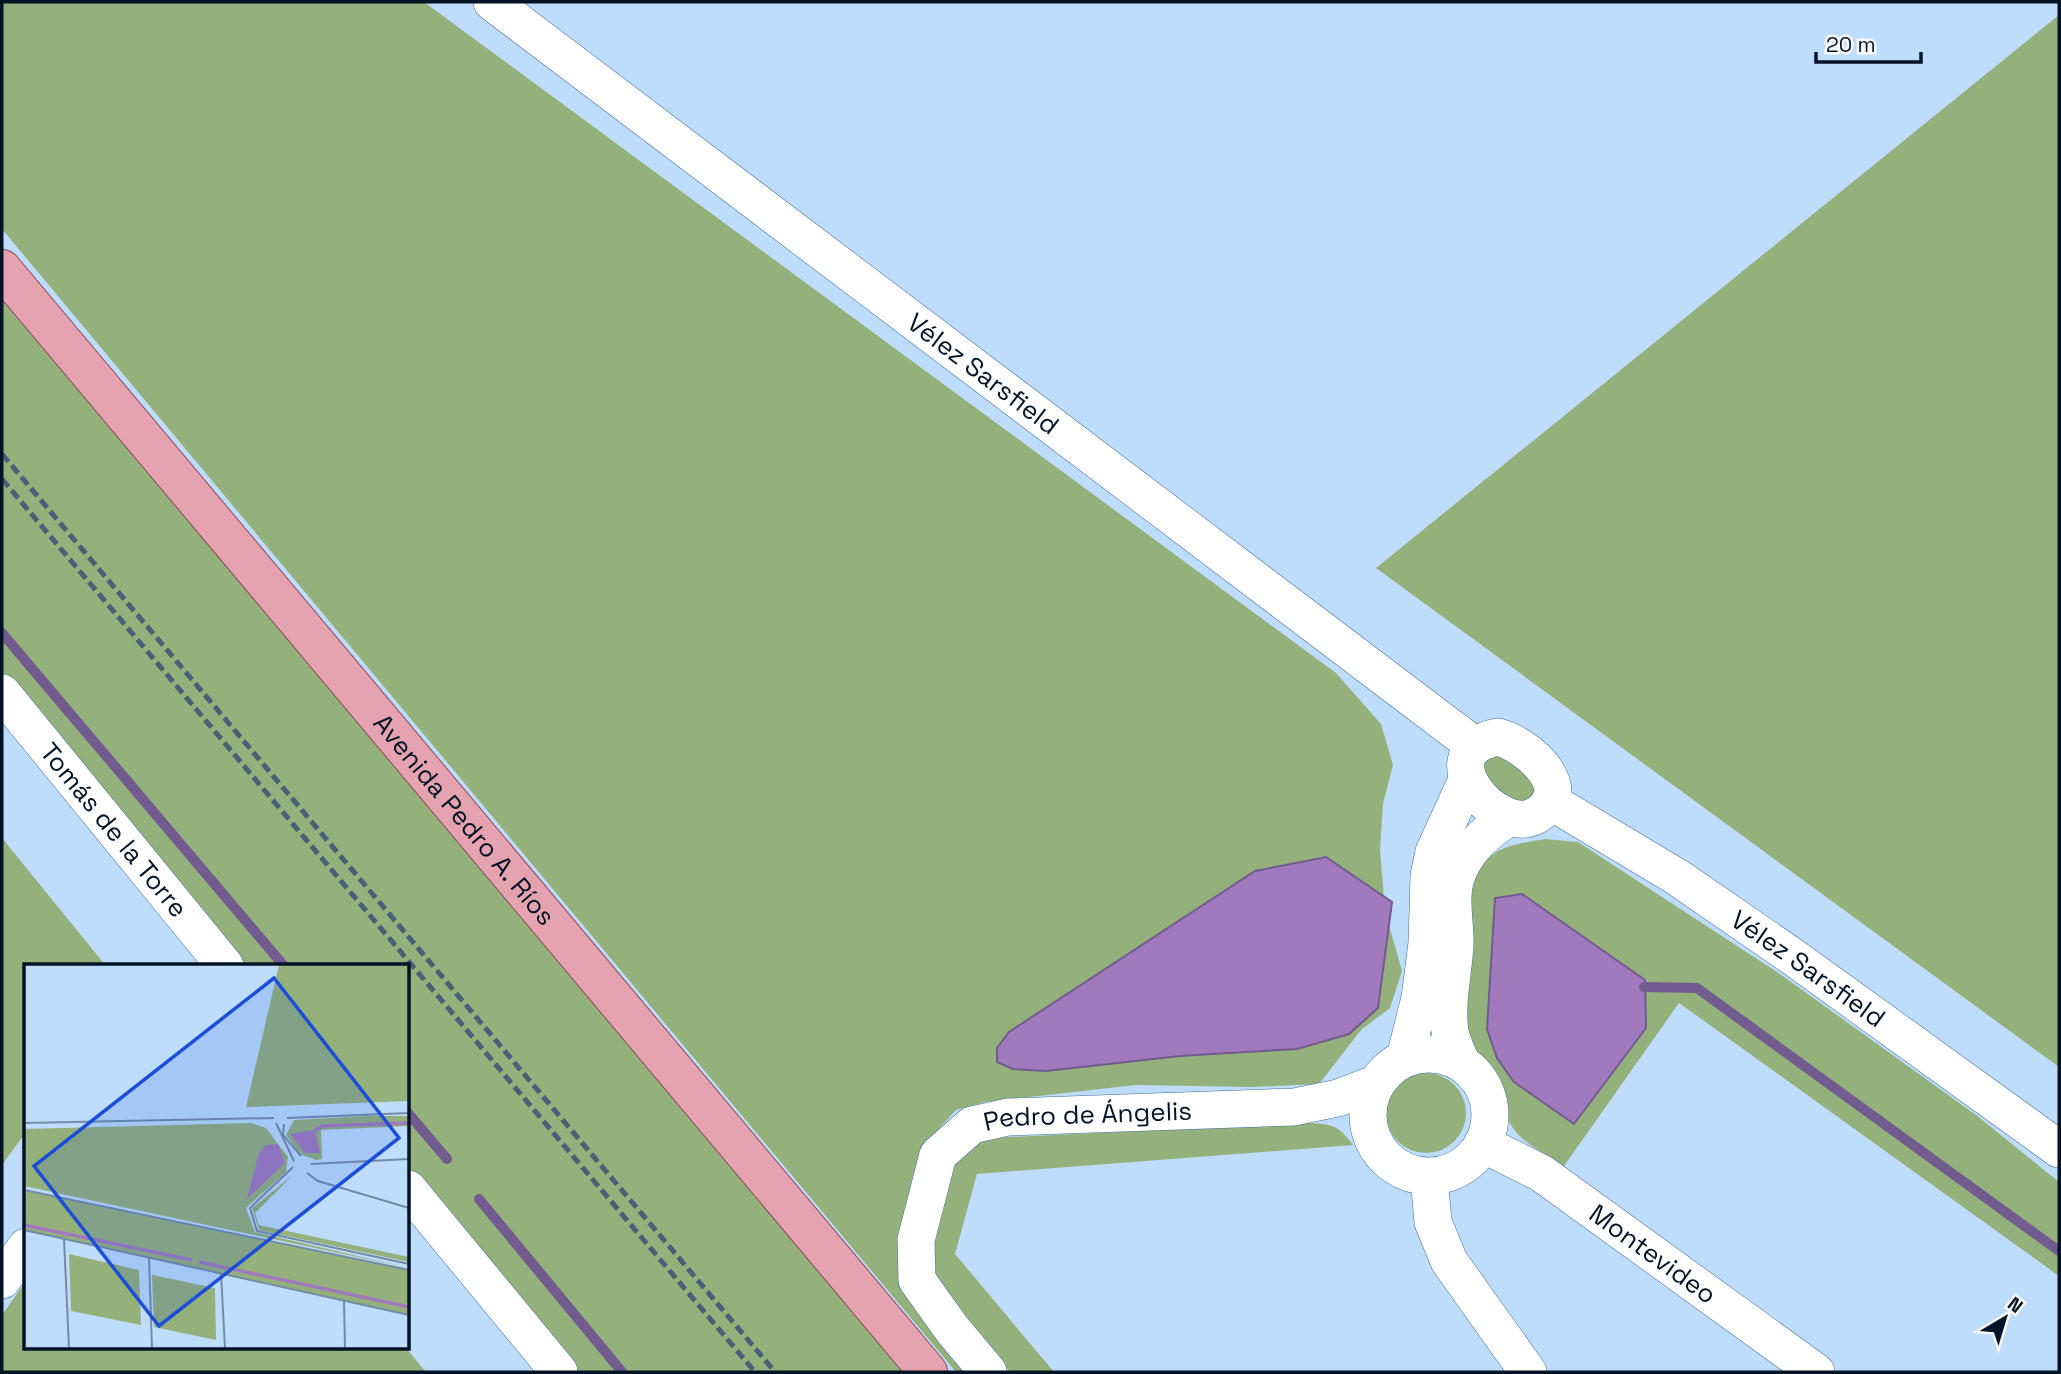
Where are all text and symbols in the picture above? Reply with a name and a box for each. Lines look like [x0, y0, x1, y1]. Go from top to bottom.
scale bar [1816, 21, 1921, 65]
text: 20 m [1826, 31, 1876, 58]
street label: Vélez Sarsfield [900, 305, 1066, 442]
street label: Avenida Pedro A. Ríos [366, 707, 563, 932]
street label: Tomás de la Torre [33, 736, 195, 924]
street label: Vélez Sarsfield [1724, 902, 1892, 1035]
inset map [24, 964, 410, 1350]
street label: Pedro de Ángelis [980, 1094, 1193, 1139]
street label: Montevideo [1583, 1196, 1723, 1311]
north arrow [1970, 1283, 2040, 1353]
text: N [2002, 1291, 2028, 1319]

